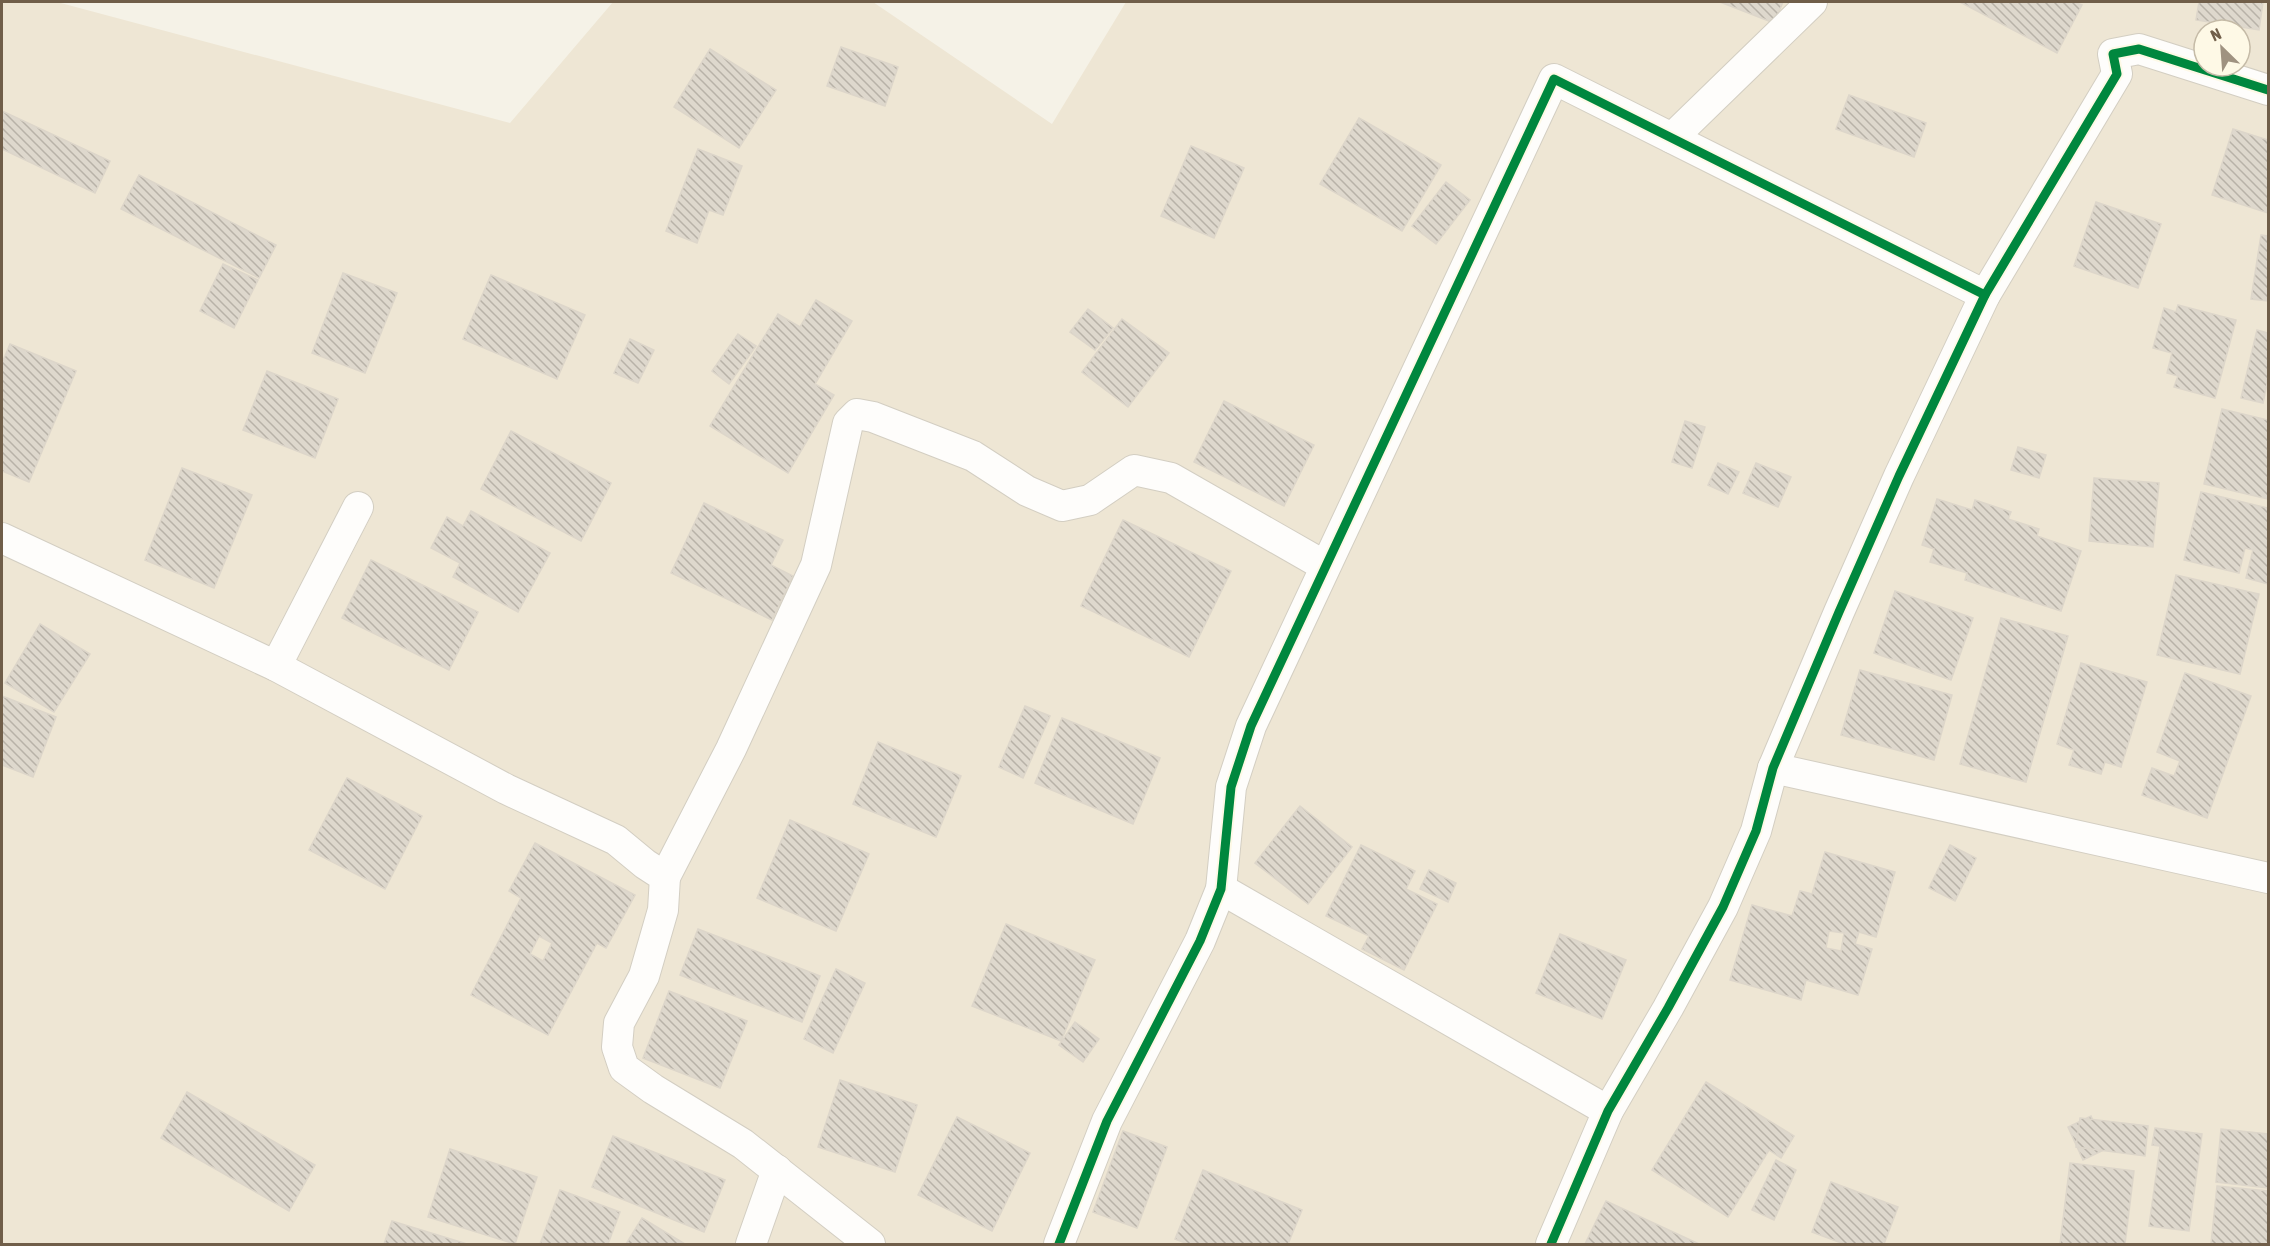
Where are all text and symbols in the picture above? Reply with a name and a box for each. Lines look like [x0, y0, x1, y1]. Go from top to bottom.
north arrow [2192, 18, 2252, 78]
text: N [2208, 24, 2224, 45]

